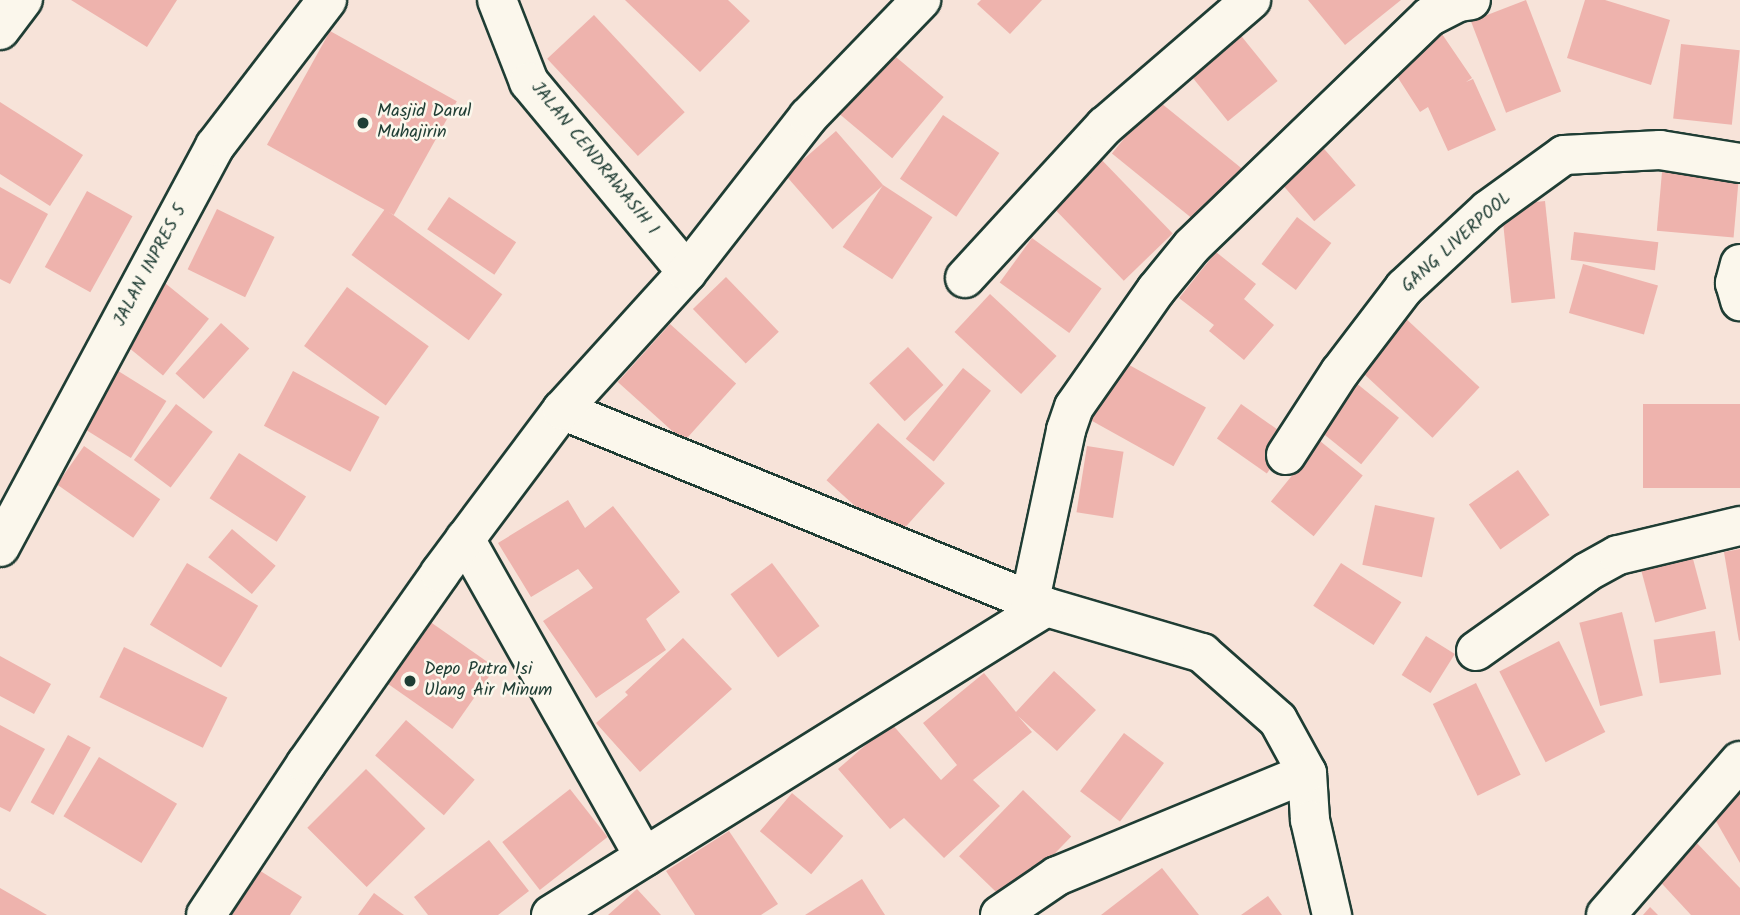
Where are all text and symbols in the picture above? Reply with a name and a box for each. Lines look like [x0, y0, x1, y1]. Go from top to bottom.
street label: JALAN CENDRAWASIH 1 [525, 78, 663, 240]
place label: Masjid Darul Muhajirin [377, 102, 471, 144]
marker: Masjid Darul Muhajirin [355, 115, 371, 131]
street label: GANG LIVERPOOL [1398, 188, 1516, 298]
street label: JALAN INPRES 5 [110, 202, 192, 330]
place label: Depo Putra Isi Ulang Air Minum [424, 660, 552, 702]
marker: Depo Putra Isi Ulang Air Minum [402, 673, 418, 689]

